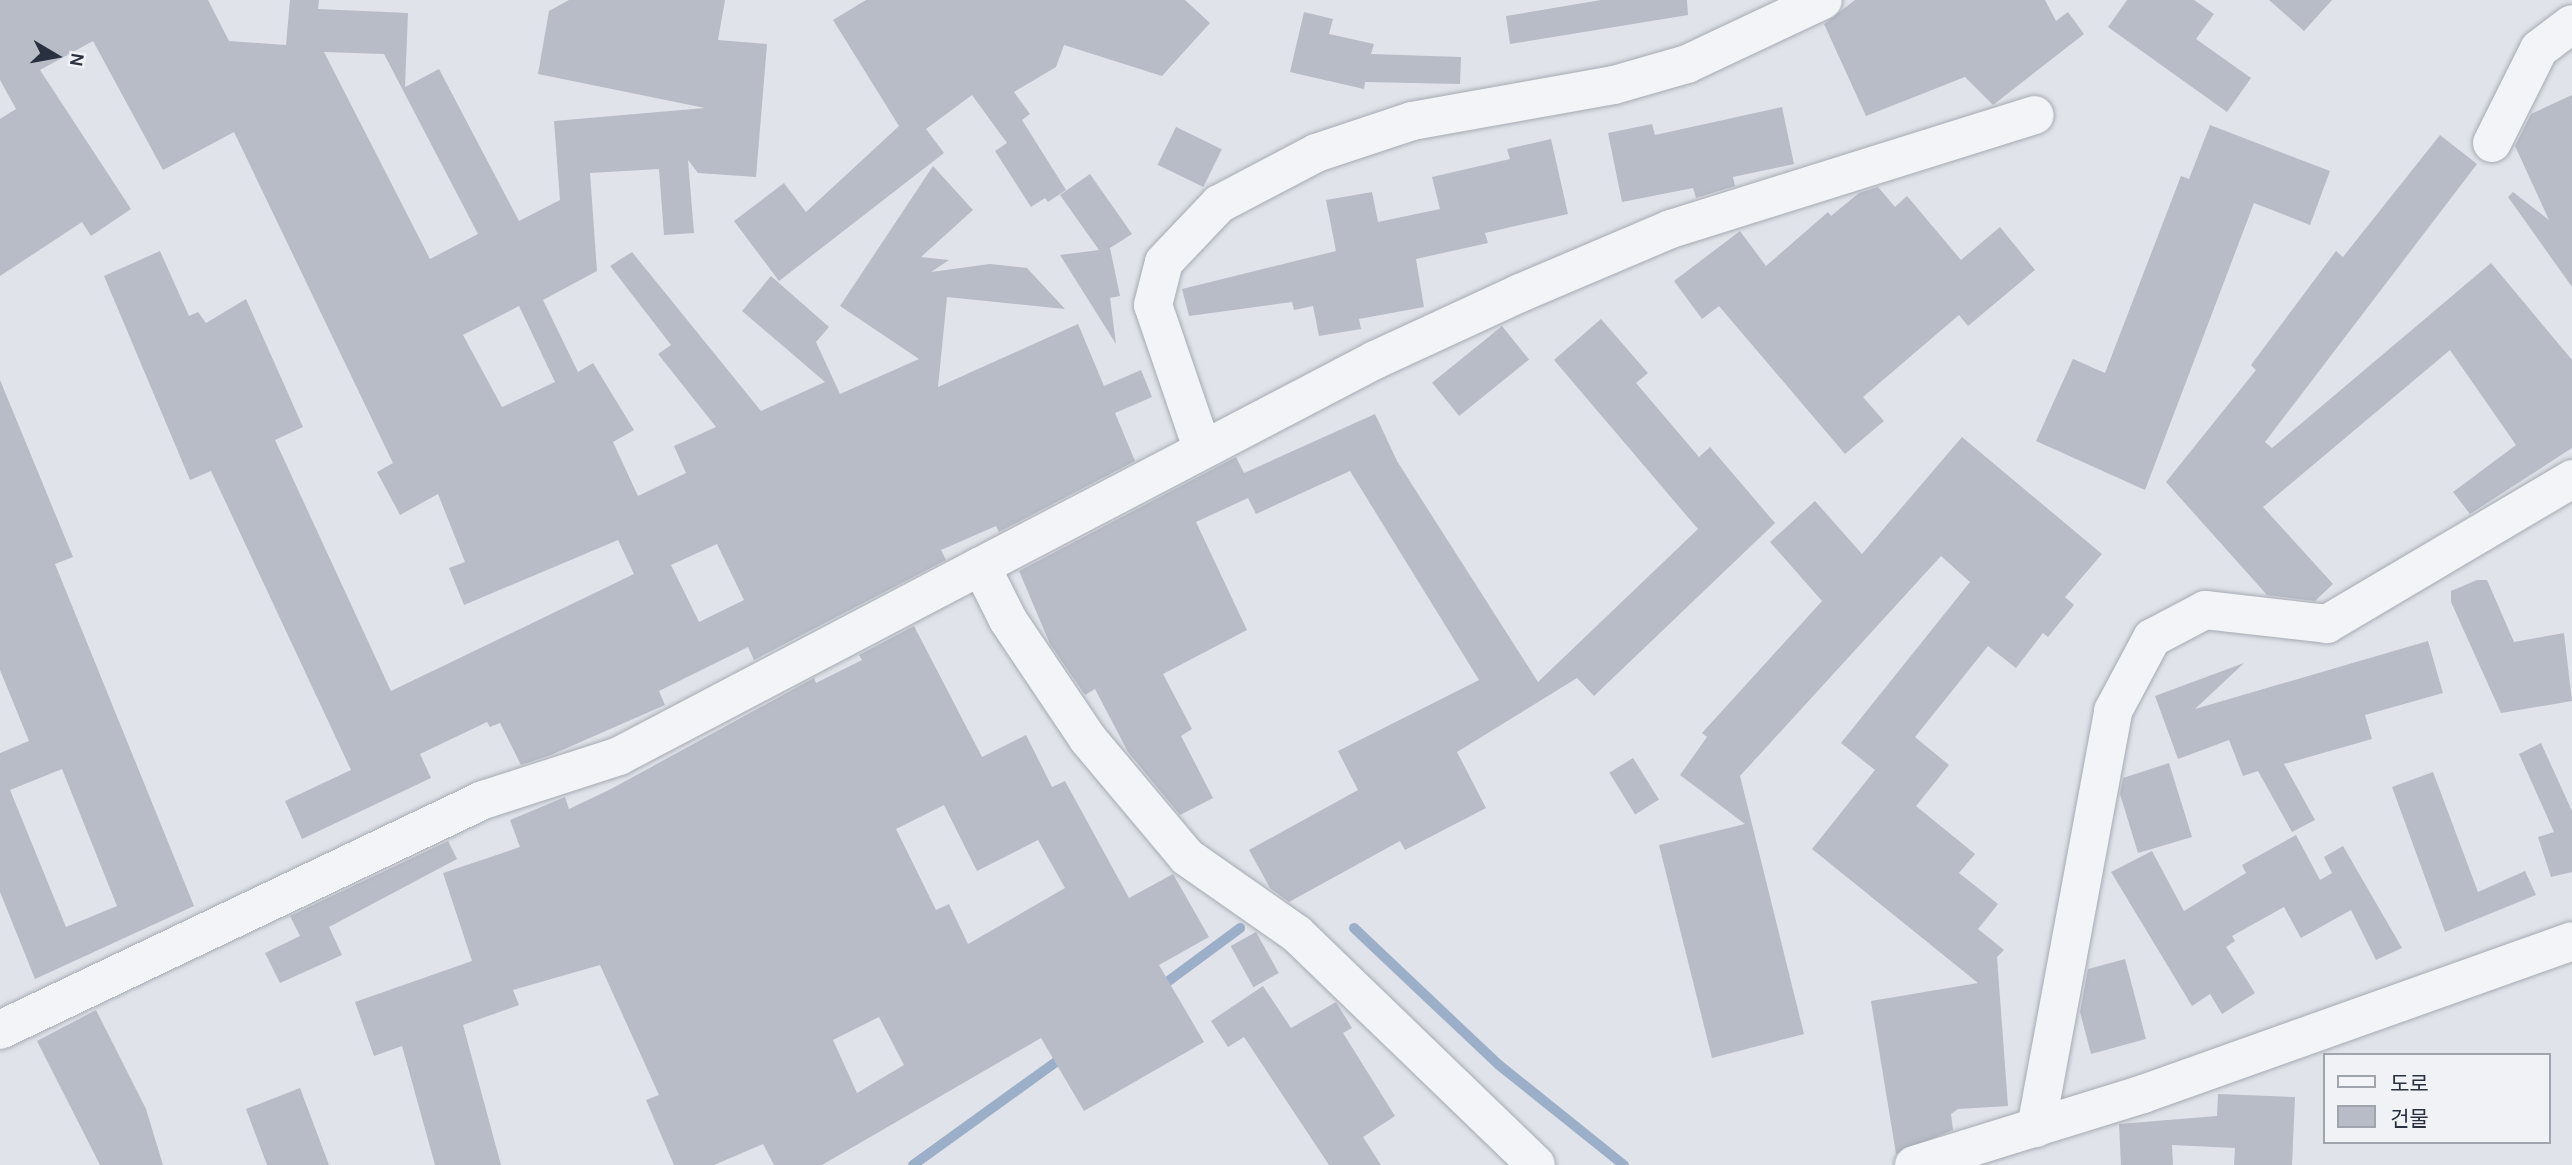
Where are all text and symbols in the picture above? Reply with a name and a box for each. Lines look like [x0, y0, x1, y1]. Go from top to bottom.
north arrow [21, 21, 91, 91]
text: N [65, 51, 89, 68]
legend [2324, 1053, 2551, 1144]
text: 도로 [2390, 1072, 2429, 1096]
text: 건물 [2390, 1107, 2429, 1131]

